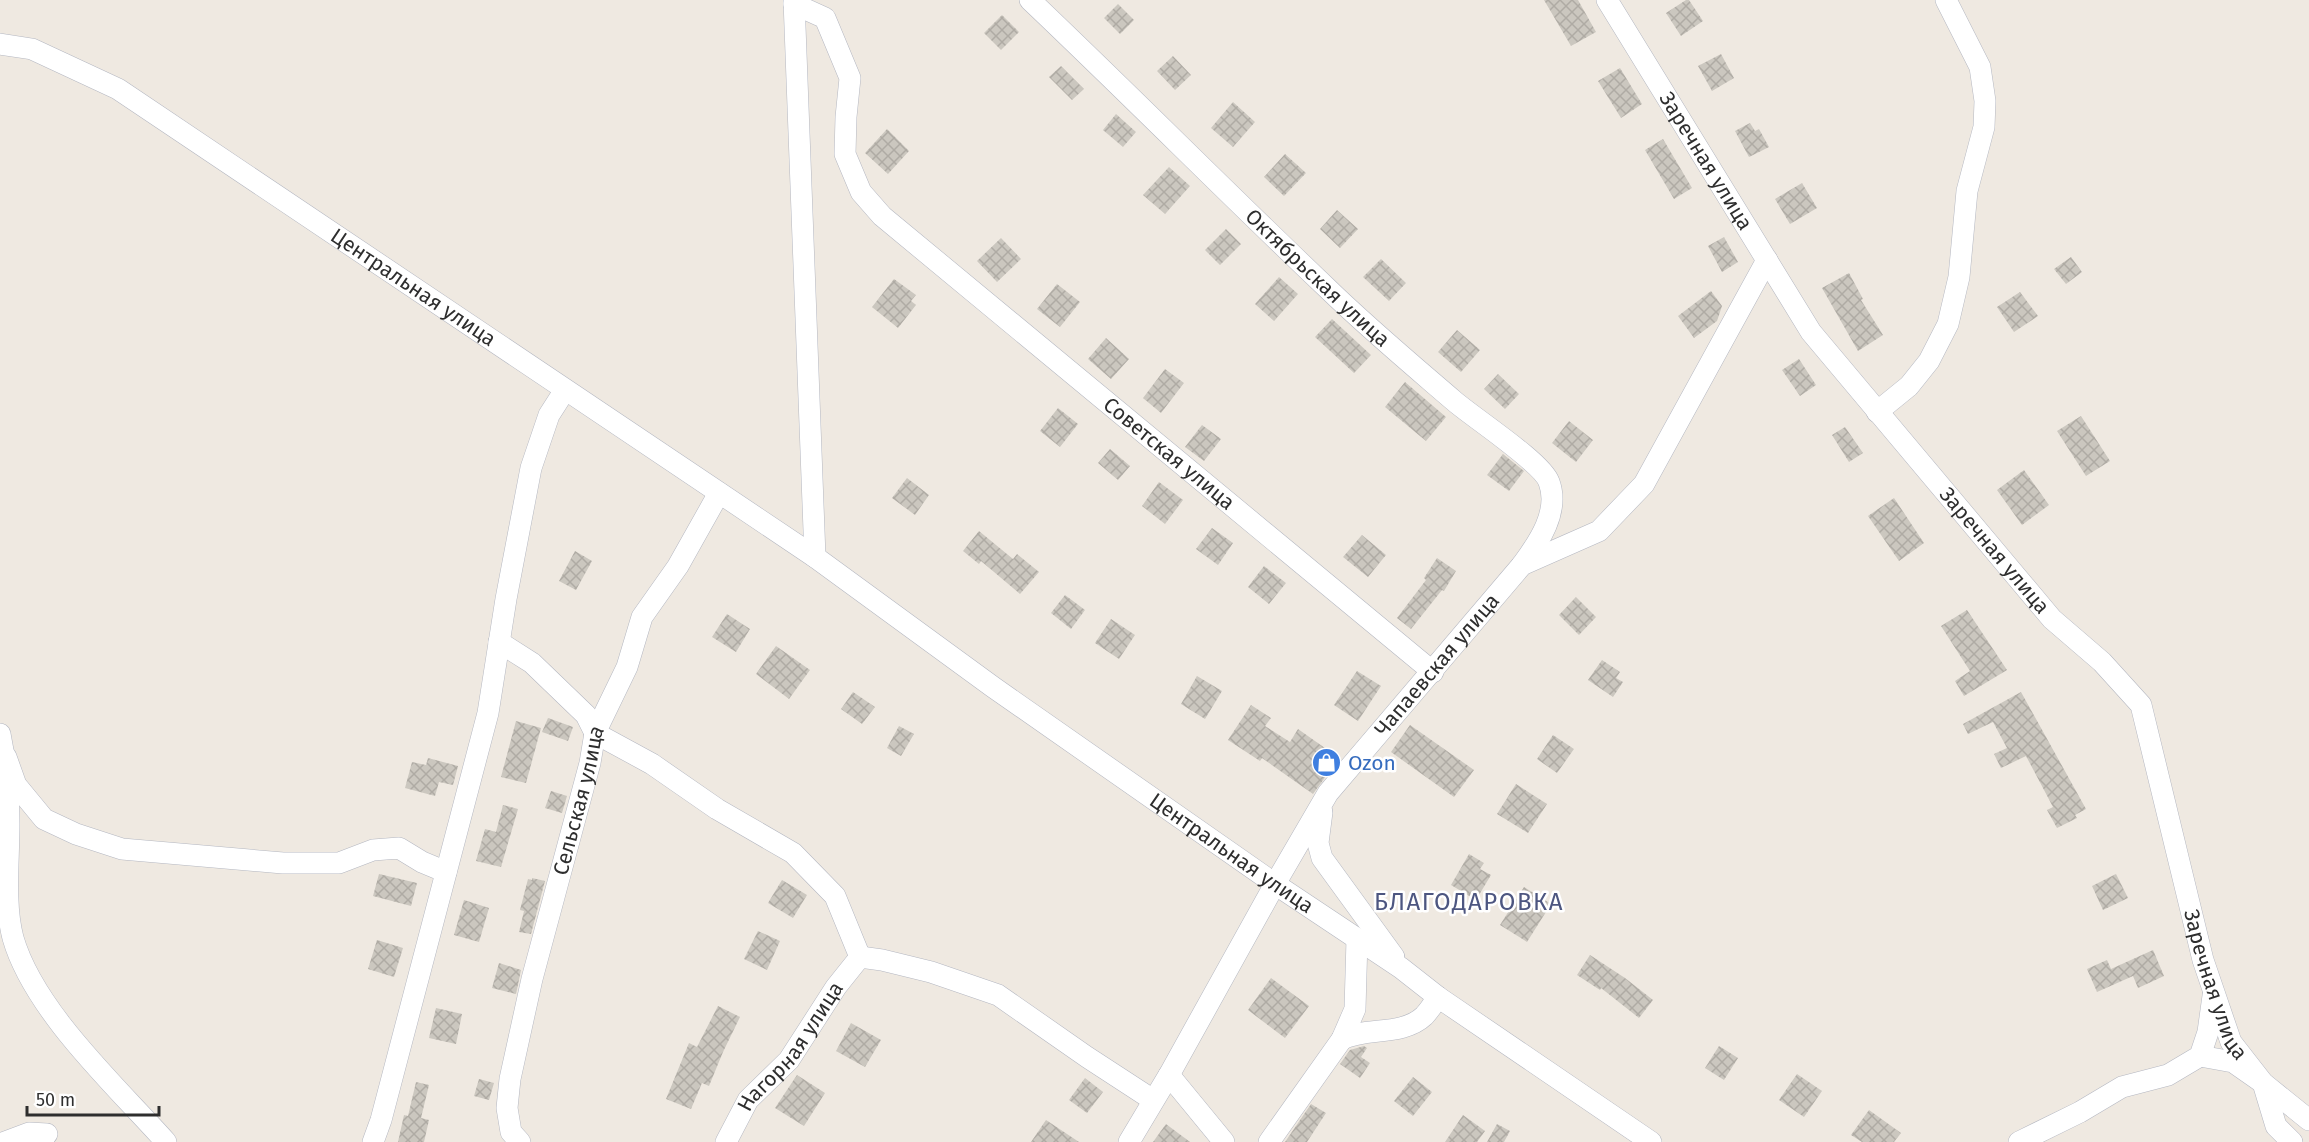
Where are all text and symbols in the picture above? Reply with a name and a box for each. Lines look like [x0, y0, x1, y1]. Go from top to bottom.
street label: Заречная улица [1654, 87, 1758, 235]
street label: Октябрьская улица [1240, 203, 1395, 353]
street label: Центральная улица [326, 223, 501, 352]
street label: Советская улица [1098, 392, 1240, 516]
street label: Заречная улица [1934, 482, 2055, 619]
street label: Чапаевская улица [1369, 588, 1505, 742]
street label: Сельская улица [547, 721, 610, 878]
shop icon: Ozon [1311, 747, 1343, 779]
place label: Ozon [1348, 750, 1396, 776]
street label: Центральная улица [1145, 787, 1319, 919]
district label: БЛАГОДАРОВКА [1374, 888, 1564, 916]
street label: Заречная улица [2178, 907, 2253, 1065]
street label: Нагорная улица [732, 977, 849, 1116]
scale bar [27, 1079, 159, 1117]
text: 50 m [36, 1089, 75, 1111]

